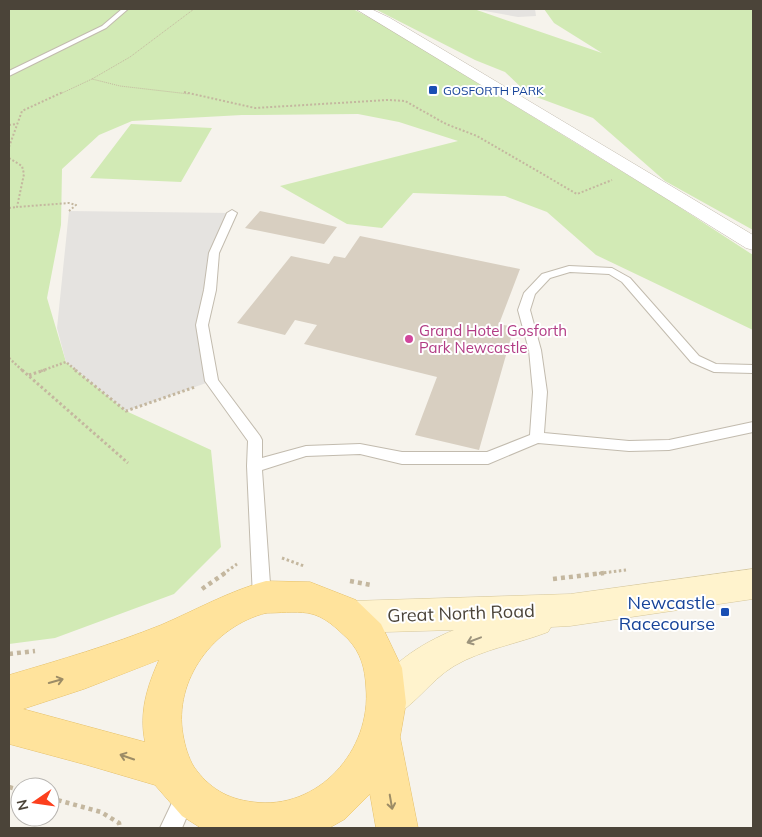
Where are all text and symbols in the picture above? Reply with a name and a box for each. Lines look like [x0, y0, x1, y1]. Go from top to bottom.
place label: GOSFORTH PARK [443, 83, 544, 98]
marker: GOSFORTH PARK [427, 84, 439, 96]
place label: Grand Hotel Gosforth Park Newcastle [419, 321, 567, 357]
marker: Grand Hotel Gosforth Park Newcastle [403, 333, 415, 345]
place label: Newcastle Racecourse [619, 591, 715, 635]
street label: Great North Road [387, 599, 535, 627]
marker: Newcastle Racecourse [719, 606, 731, 618]
one-way arrow [467, 636, 482, 645]
one-way arrow [47, 675, 63, 685]
one-way arrow [119, 751, 135, 761]
north arrow [10, 777, 60, 827]
one-way arrow [386, 793, 396, 809]
text: N [12, 798, 32, 812]

